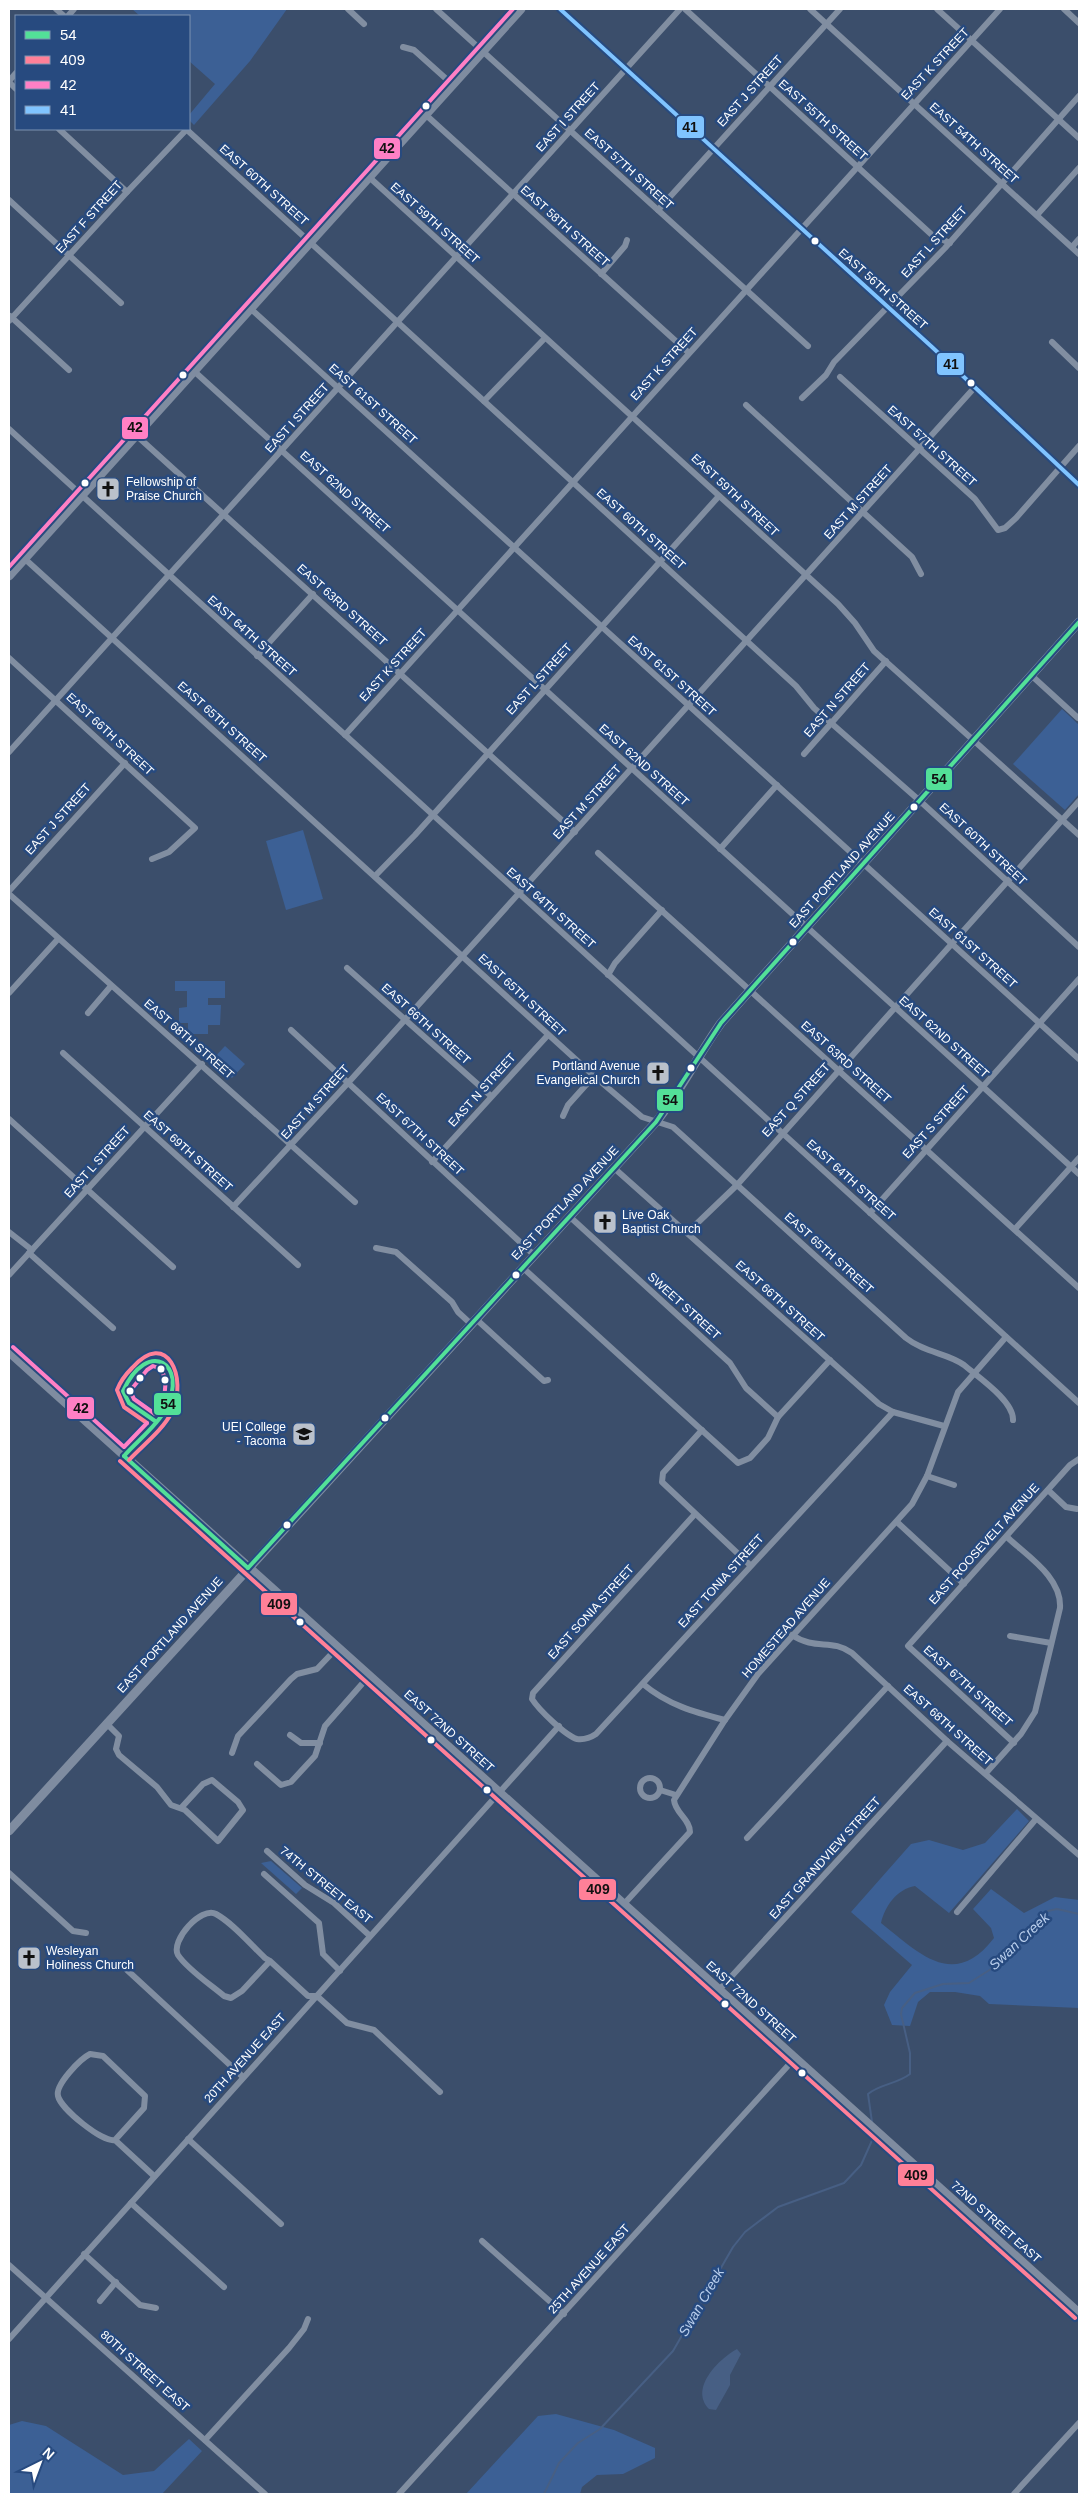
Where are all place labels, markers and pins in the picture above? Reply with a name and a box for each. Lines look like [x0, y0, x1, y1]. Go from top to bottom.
unlabelled marker [421, 101, 431, 111]
unlabelled marker [810, 236, 820, 246]
unlabelled marker [178, 370, 188, 380]
unlabelled marker [966, 378, 976, 388]
place label: Fellowship of Praise Church [126, 475, 202, 503]
church icon: Fellowship of Praise Church [95, 476, 121, 502]
unlabelled marker [80, 478, 90, 488]
unlabelled marker [909, 802, 919, 812]
unlabelled marker [788, 937, 798, 947]
place label: Portland Avenue Evangelical Church [537, 1059, 640, 1087]
church icon: Portland Avenue Evangelical Church [645, 1060, 671, 1086]
unlabelled marker [686, 1063, 696, 1073]
place label: Live Oak Baptist Church [622, 1208, 701, 1236]
church icon: Live Oak Baptist Church [592, 1209, 618, 1235]
unlabelled marker [511, 1270, 521, 1280]
unlabelled marker [156, 1364, 166, 1374]
unlabelled marker [135, 1373, 145, 1383]
unlabelled marker [160, 1375, 170, 1385]
unlabelled marker [125, 1386, 135, 1396]
unlabelled marker [380, 1413, 390, 1423]
place label: UEI College - Tacoma [222, 1420, 286, 1448]
school or university icon: UEI College - Tacoma [291, 1421, 317, 1447]
unlabelled marker [282, 1520, 292, 1530]
unlabelled marker [295, 1617, 305, 1627]
unlabelled marker [426, 1735, 436, 1745]
unlabelled marker [482, 1785, 492, 1795]
place label: Wesleyan Holiness Church [46, 1944, 134, 1972]
church icon: Wesleyan Holiness Church [16, 1945, 42, 1971]
unlabelled marker [720, 1999, 730, 2009]
unlabelled marker [797, 2068, 807, 2078]

